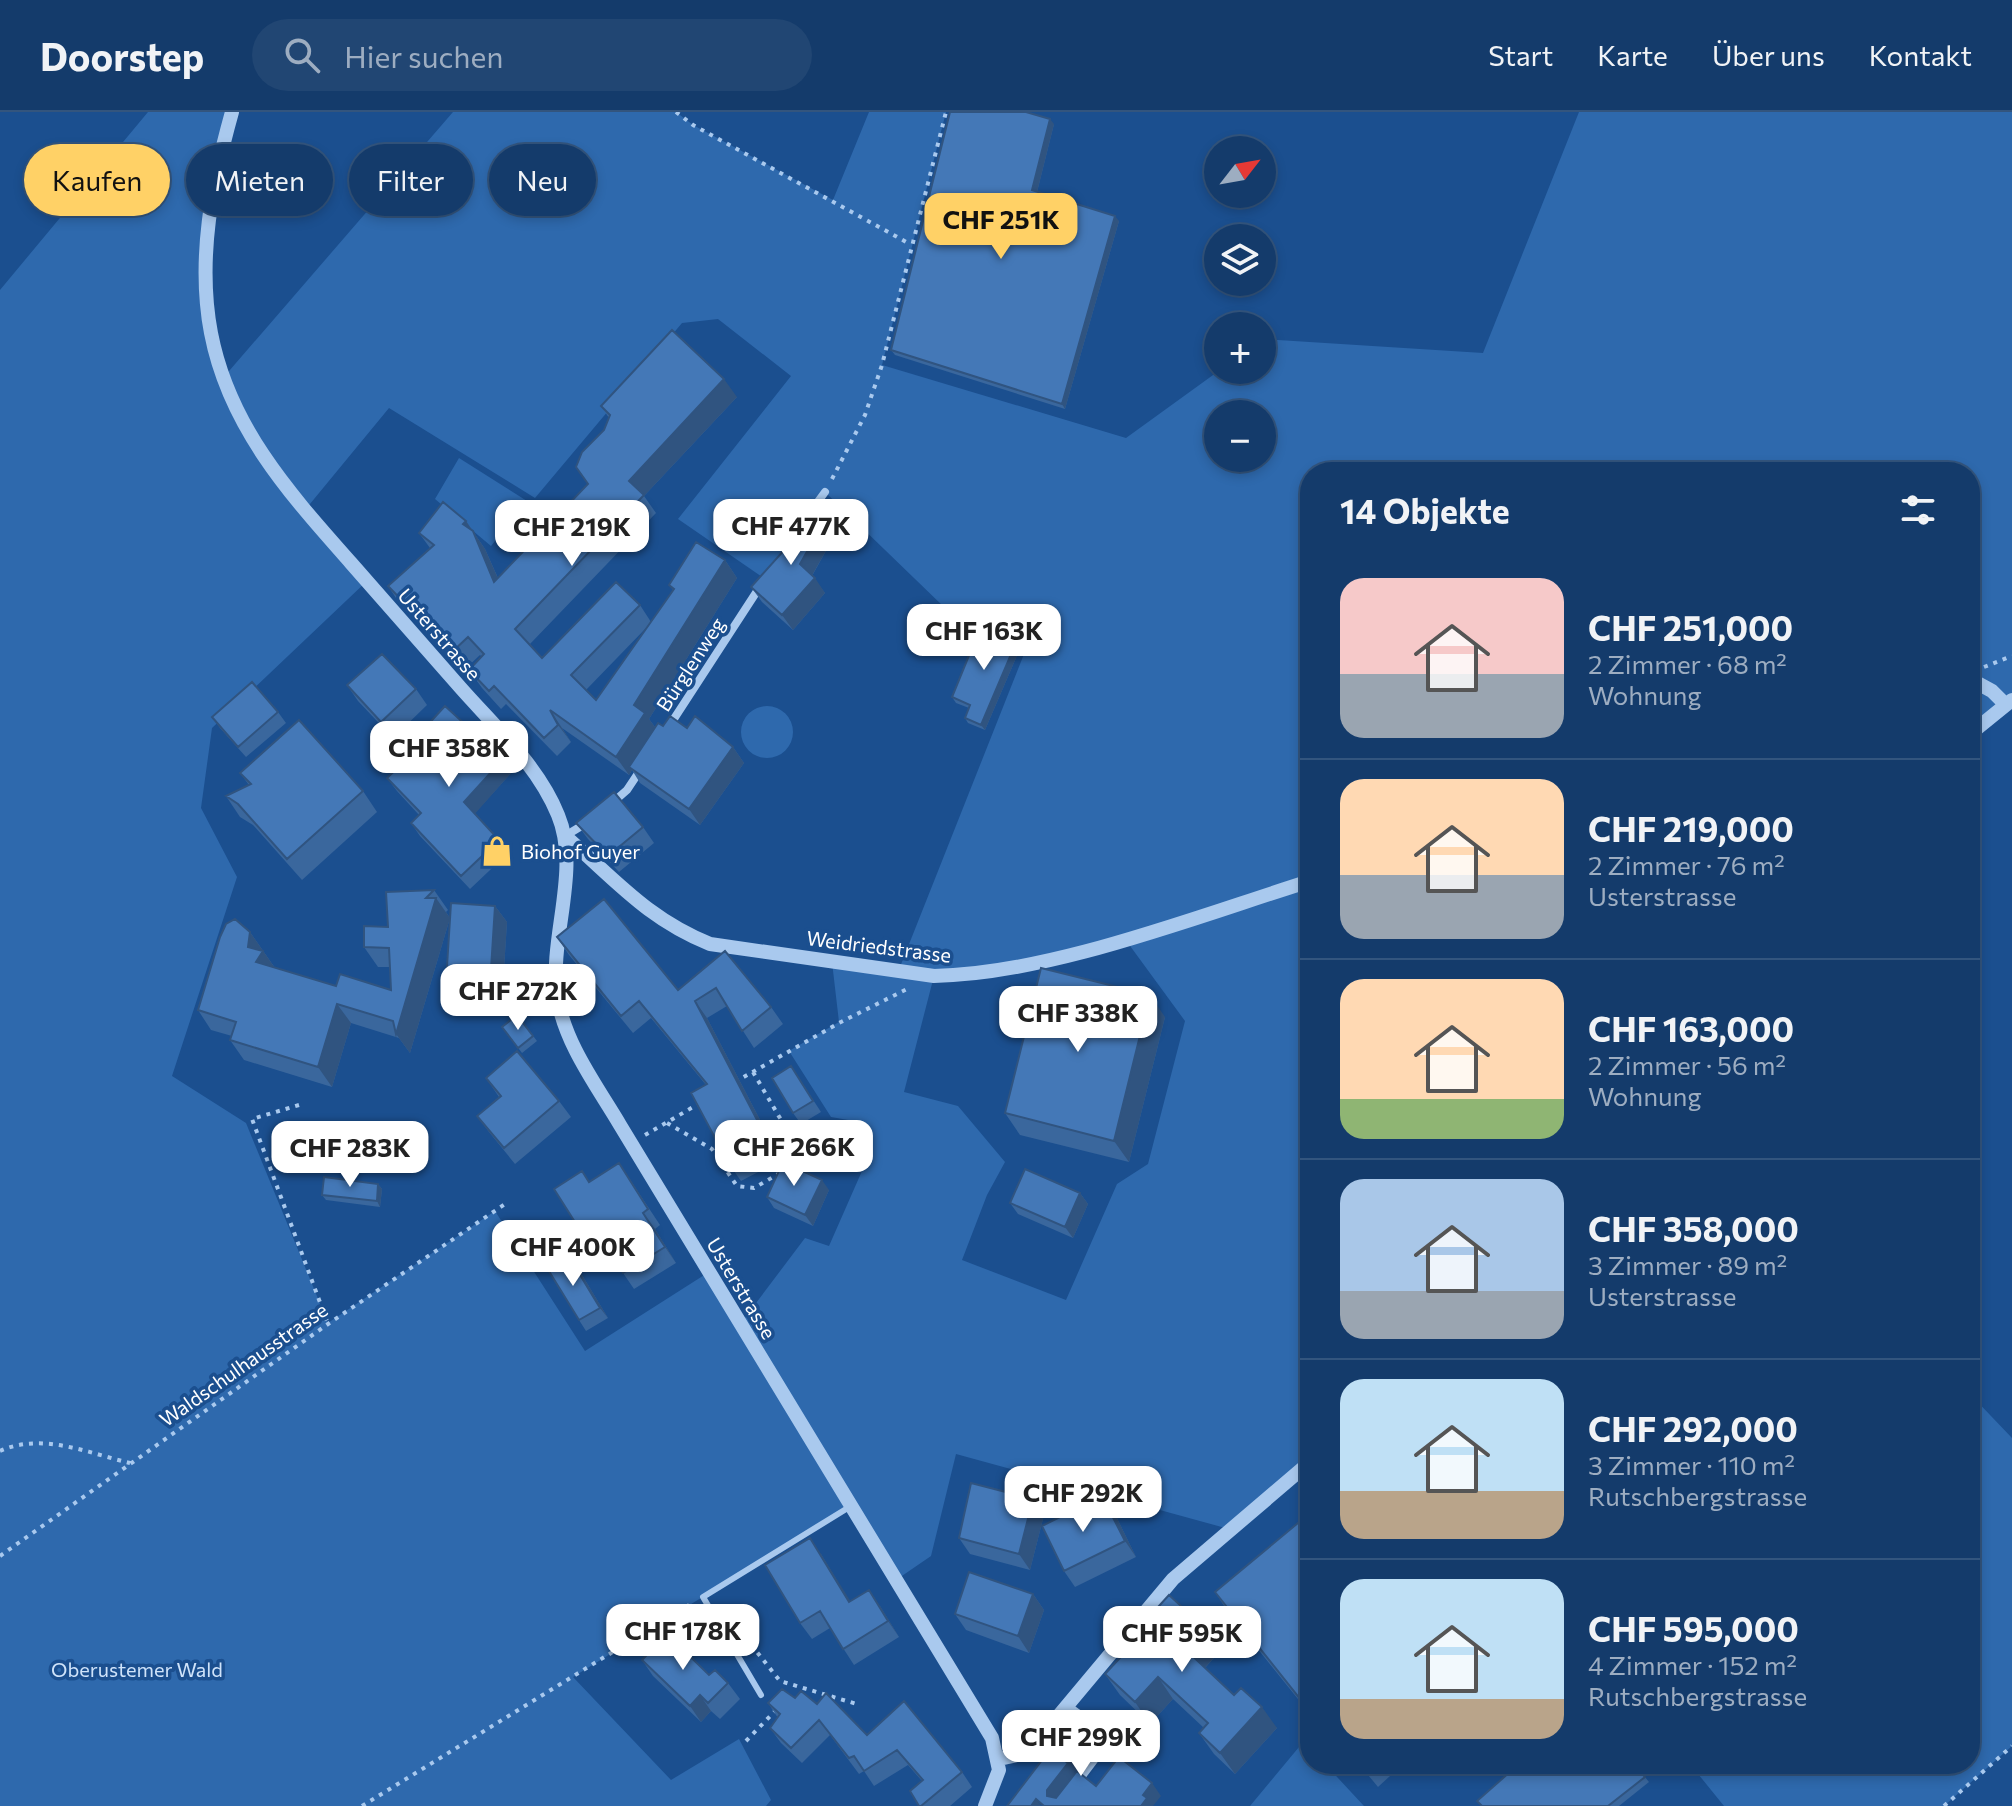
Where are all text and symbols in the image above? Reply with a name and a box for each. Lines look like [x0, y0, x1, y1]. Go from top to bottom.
search box [252, 19, 812, 91]
text: Doorstep [40, 32, 204, 79]
icon: search [280, 33, 324, 77]
text: Hier suchen [344, 37, 504, 74]
text: Start [1488, 38, 1553, 72]
text: Karte [1597, 38, 1668, 72]
text: Über uns [1712, 38, 1825, 72]
text: Kontakt [1869, 38, 1972, 72]
north arrow [1204, 136, 1276, 208]
map controls [1204, 136, 1276, 472]
chip: Kaufen [24, 144, 170, 216]
chip: Mieten [186, 144, 333, 216]
chip: Filter [349, 144, 473, 216]
chip: Neu [489, 144, 596, 216]
pin: CHF 251K [918, 193, 1084, 261]
text: CHF 251K [942, 203, 1060, 234]
button: layers [1204, 224, 1276, 296]
button: + [1204, 312, 1276, 384]
button: − [1204, 400, 1276, 472]
icon: filters [1896, 488, 1940, 532]
text: 14 Objekte [1340, 489, 1510, 531]
pin: CHF 477K [708, 499, 874, 567]
pin: CHF 219K [489, 500, 655, 568]
text: CHF 477K [731, 509, 851, 540]
text: CHF 219K [513, 510, 631, 541]
street label: Usterstrasse [394, 583, 486, 685]
pin: CHF 163K [901, 604, 1067, 672]
text: CHF 251,000 [1588, 606, 1793, 648]
icon: home [1404, 610, 1500, 706]
street label: Bürglenweg [651, 613, 729, 715]
text: CHF 163K [925, 614, 1043, 645]
text: 2 Zimmer · 68 m² [1588, 648, 1787, 679]
text: Wohnung [1588, 679, 1702, 710]
pin: CHF 358K [366, 721, 532, 789]
text: CHF 358K [388, 731, 510, 762]
text: CHF 219,000 [1588, 807, 1794, 849]
icon: home [1404, 811, 1500, 907]
shop icon: Biohof Guyer [480, 834, 514, 868]
place label: Biohof Guyer [521, 839, 640, 863]
text: 2 Zimmer · 76 m² [1588, 849, 1785, 880]
text: Usterstrasse [1588, 880, 1736, 911]
street label: Weidriedstrasse [805, 925, 953, 967]
pin: CHF 272K [435, 964, 601, 1032]
text: CHF 272K [458, 974, 578, 1005]
pin: CHF 338K [995, 986, 1161, 1054]
text: CHF 338K [1017, 996, 1139, 1027]
text: CHF 163,000 [1588, 1007, 1794, 1049]
icon: home [1404, 1011, 1500, 1107]
text: 2 Zimmer · 56 m² [1588, 1049, 1786, 1080]
text: Wohnung [1588, 1080, 1702, 1111]
pin: CHF 266K [711, 1120, 877, 1188]
pin: CHF 283K [267, 1121, 433, 1189]
text: CHF 266K [733, 1130, 855, 1161]
text: CHF 283K [289, 1131, 411, 1162]
text: CHF 358,000 [1588, 1207, 1799, 1249]
icon: home [1404, 1211, 1500, 1307]
pin: CHF 400K [490, 1220, 656, 1288]
text: CHF 400K [510, 1230, 636, 1261]
street label: Usterstrasse [702, 1233, 782, 1343]
text: 3 Zimmer · 89 m² [1588, 1249, 1787, 1280]
text: Usterstrasse [1588, 1280, 1736, 1311]
street label: Waldschulhausstrasse [154, 1297, 332, 1431]
text: CHF 292,000 [1588, 1407, 1798, 1449]
icon: home [1404, 1411, 1500, 1507]
text: 3 Zimmer · 110 m² [1588, 1449, 1795, 1480]
pin: CHF 292K [1000, 1466, 1166, 1534]
text: CHF 292K [1023, 1476, 1143, 1507]
text: Rutschbergstrasse [1588, 1480, 1807, 1511]
pin: CHF 178K [600, 1604, 766, 1672]
pin: CHF 595K [1099, 1606, 1265, 1674]
text: CHF 595,000 [1588, 1607, 1799, 1649]
icon: home [1404, 1611, 1500, 1707]
text: CHF 178K [624, 1614, 742, 1645]
text: CHF 595K [1121, 1616, 1243, 1647]
text: 4 Zimmer · 152 m² [1588, 1649, 1797, 1680]
park label: Oberustemer Wald [51, 1657, 223, 1681]
text: Rutschbergstrasse [1588, 1680, 1807, 1711]
pin: CHF 299K [998, 1710, 1164, 1778]
text: CHF 299K [1020, 1720, 1142, 1751]

